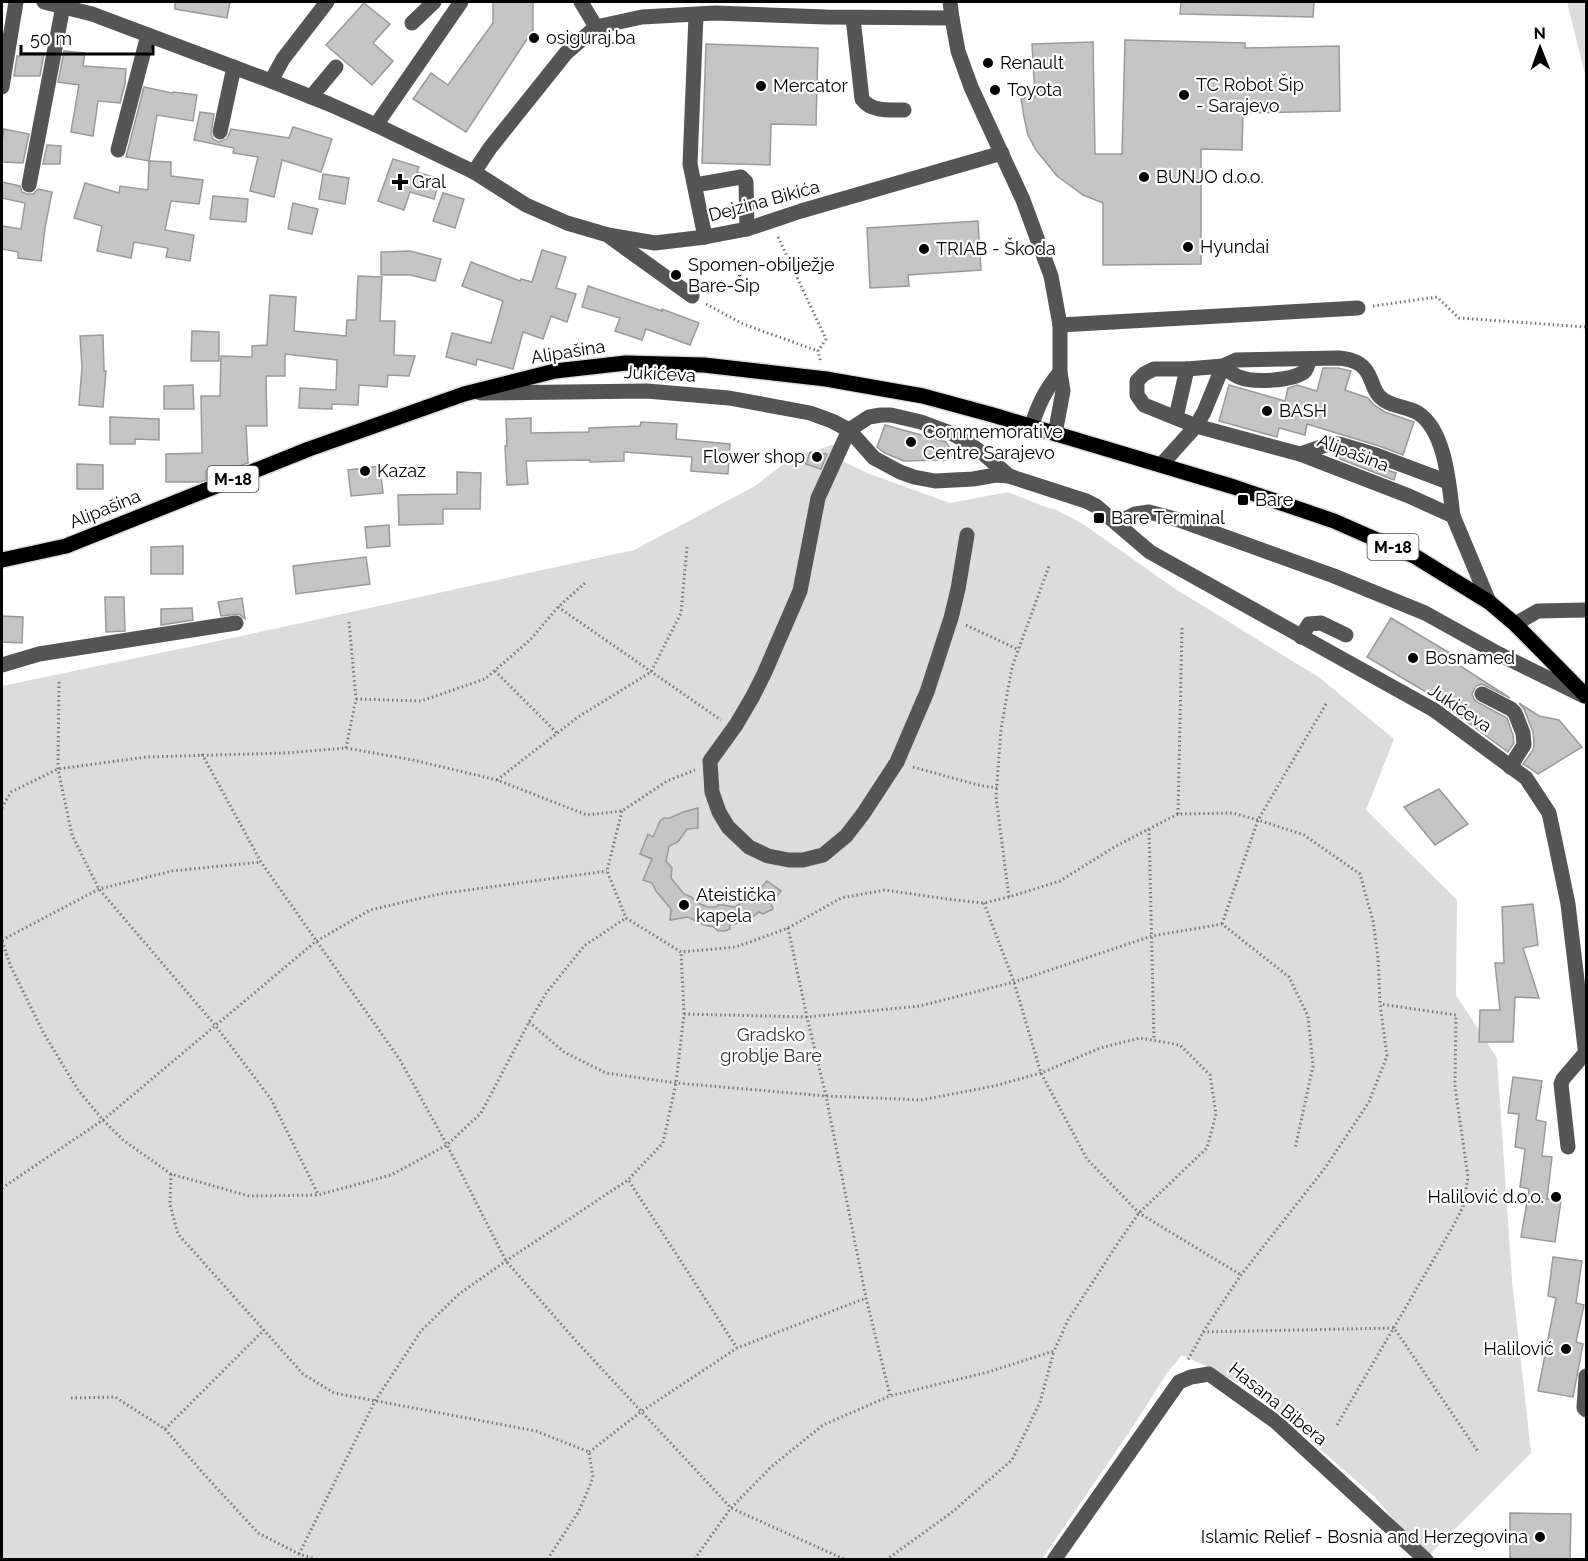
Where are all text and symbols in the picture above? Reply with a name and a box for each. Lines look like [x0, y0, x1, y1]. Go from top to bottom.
scale bar [21, 18, 153, 56]
north arrow [1510, 18, 1570, 78]
text: N [1533, 24, 1546, 43]
place label: osiguraj.ba [546, 27, 636, 48]
text: 50 m [30, 28, 72, 49]
marker: osiguraj.ba [527, 31, 541, 45]
place label: Renault [1000, 52, 1064, 73]
marker: Renault [981, 56, 995, 70]
place label: TC Robot Šip - Sarajevo [1196, 73, 1304, 116]
place label: Mercator [773, 75, 848, 96]
marker: Mercator [754, 79, 768, 93]
place label: Toyota [1007, 79, 1062, 100]
marker: Toyota [988, 83, 1002, 97]
marker: TC Robot Šip - Sarajevo [1177, 88, 1191, 102]
place label: BUNJO d.o.o. [1156, 166, 1264, 187]
marker: BUNJO d.o.o. [1137, 170, 1151, 184]
place label: Gral [412, 171, 446, 192]
marker: Gral [393, 175, 407, 189]
street label: Dejzina Bikića [706, 176, 822, 225]
place label: Hyundai [1200, 236, 1269, 257]
place label: TRIAB - Škoda [936, 237, 1056, 259]
marker: Hyundai [1181, 240, 1195, 254]
marker: TRIAB - Škoda [917, 242, 931, 256]
place label: Spomen-obilježje Bare-Šip [688, 254, 835, 296]
marker: Spomen-obilježje Bare-Šip [669, 268, 683, 282]
street label: Alipašina [529, 335, 607, 368]
street label: Jukićeva [624, 361, 697, 386]
place label: BASH [1279, 400, 1327, 421]
marker: BASH [1260, 404, 1274, 418]
place label: Commemorative Centre Sarajevo [923, 421, 1063, 463]
street label: Alipašina [1314, 429, 1392, 476]
marker: Commemorative Centre Sarajevo [904, 435, 918, 449]
place label: Flower shop [703, 446, 805, 467]
marker: Flower shop [810, 450, 824, 464]
place label: Kazaz [377, 460, 426, 481]
marker: Kazaz [358, 464, 372, 478]
road number: M-18 [208, 466, 258, 492]
street label: Alipašina [66, 485, 143, 532]
place label: Bare [1255, 489, 1294, 510]
marker: Bare [1236, 493, 1250, 507]
place label: Bare Terminal [1111, 507, 1225, 528]
marker: Bare Terminal [1092, 511, 1106, 525]
road number: M-18 [1368, 534, 1418, 560]
place label: Bosnamed [1425, 647, 1515, 668]
marker: Bosnamed [1406, 651, 1420, 665]
street label: Jukićeva [1425, 679, 1496, 736]
place label: Ateistička kapela [696, 884, 776, 926]
marker: Ateistička kapela [677, 898, 691, 912]
park label: Gradsko groblje Bare [720, 1024, 822, 1066]
place label: Halilović d.o.o. [1428, 1186, 1544, 1207]
marker: Halilović d.o.o. [1549, 1190, 1563, 1204]
place label: Halilović [1483, 1338, 1554, 1359]
marker: Halilović [1559, 1342, 1573, 1356]
street label: Hasana Bibera [1225, 1358, 1332, 1450]
place label: Islamic Relief - Bosnia and Herzegovina [1201, 1526, 1528, 1547]
marker: Islamic Relief - Bosnia and Herzegovina [1533, 1530, 1547, 1544]

